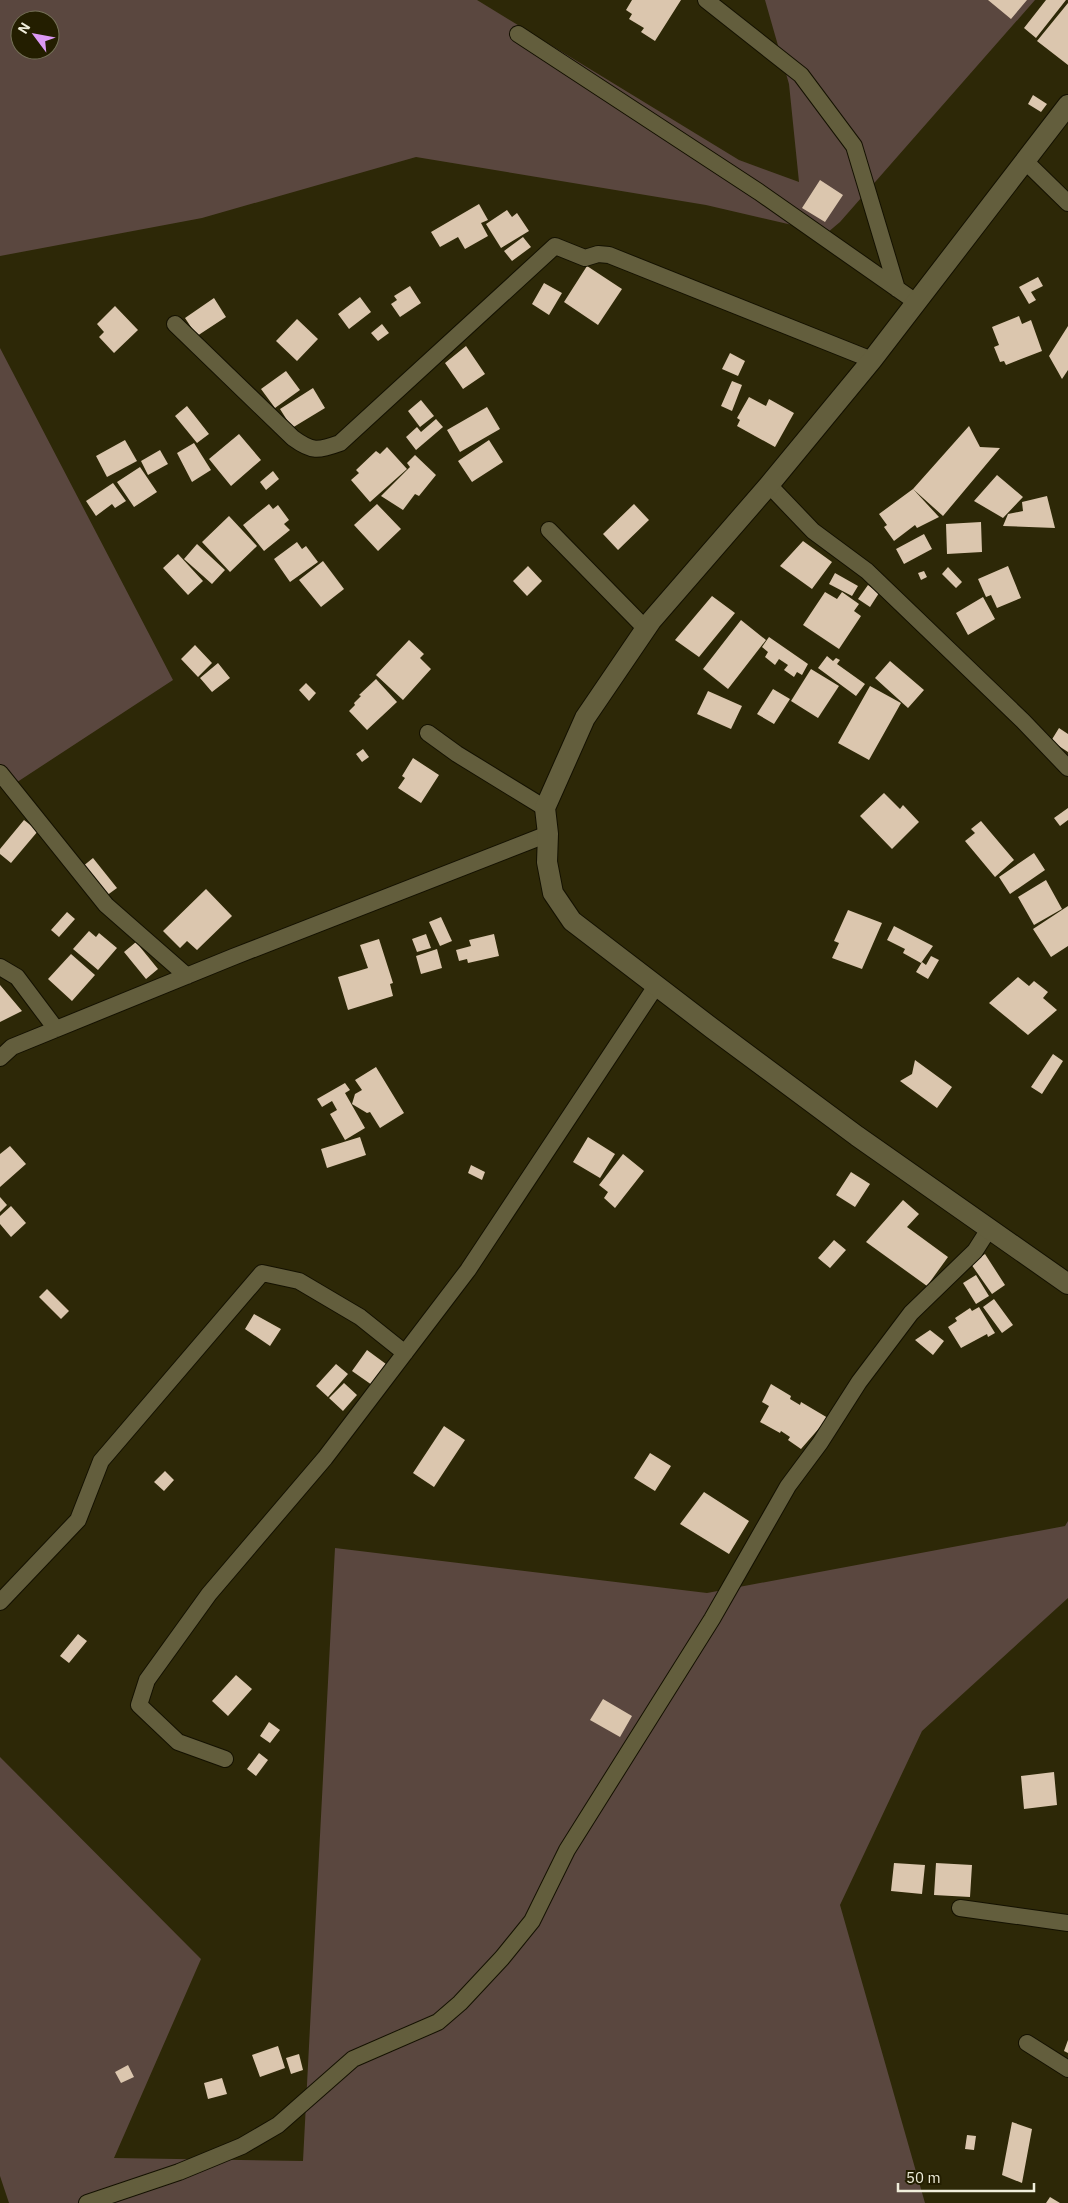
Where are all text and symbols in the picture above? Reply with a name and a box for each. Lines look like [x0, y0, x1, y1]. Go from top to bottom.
north arrow [10, 10, 60, 60]
text: N [14, 19, 34, 37]
scale bar [898, 2160, 1034, 2192]
text: 50 m [906, 2168, 941, 2187]

